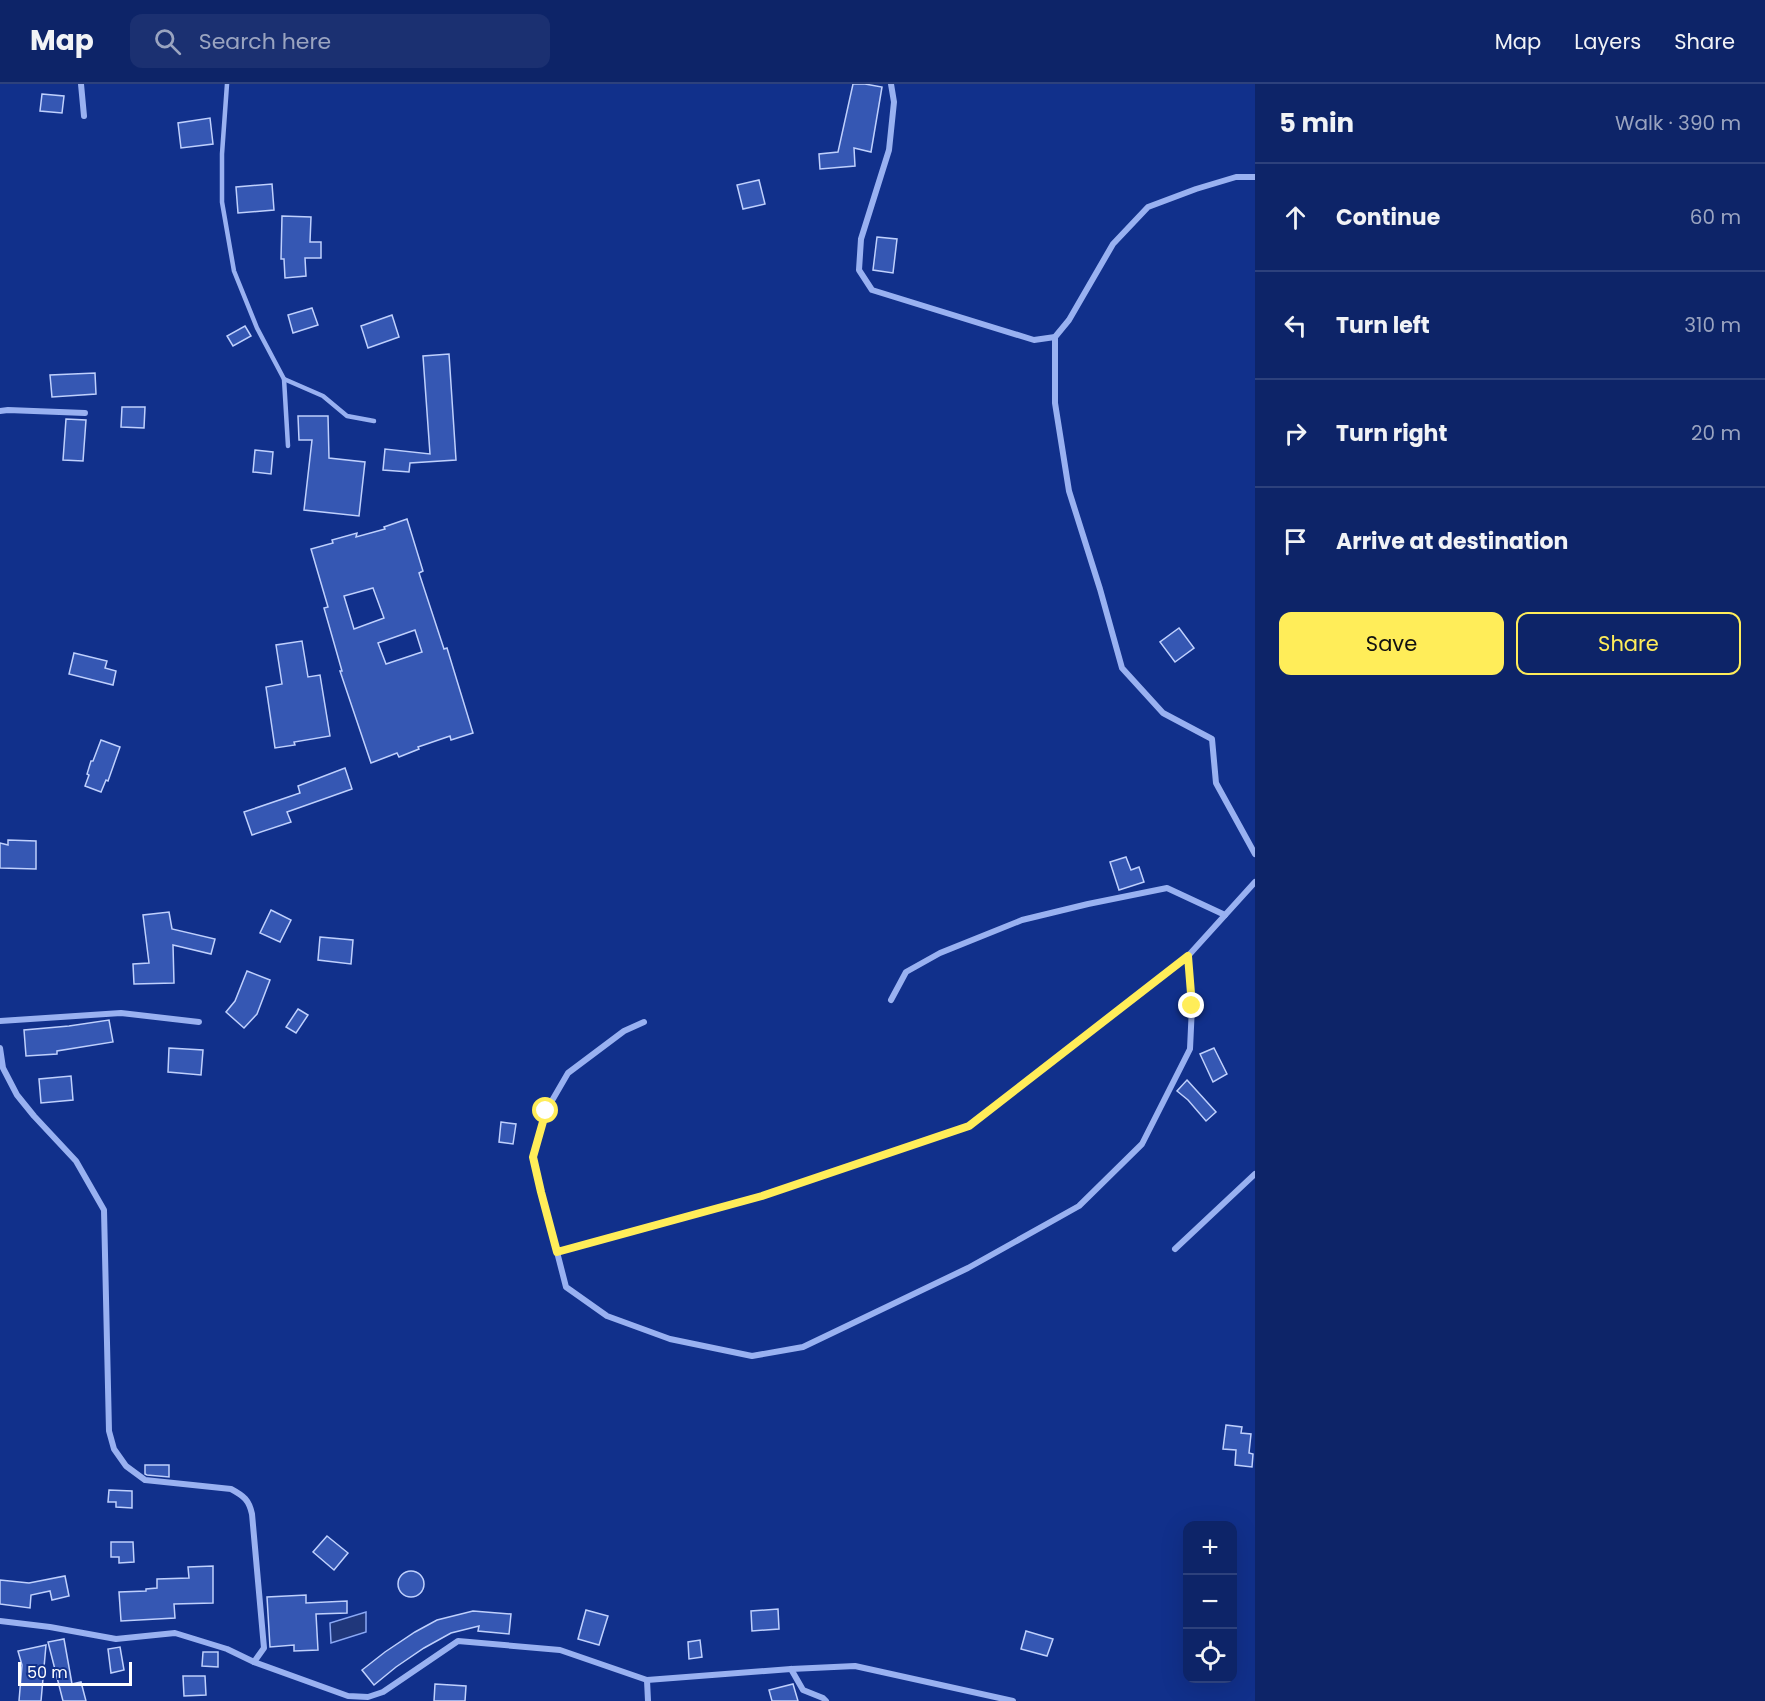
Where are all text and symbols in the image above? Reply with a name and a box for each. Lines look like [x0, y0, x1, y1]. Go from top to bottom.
search box [130, 14, 550, 68]
text: Map [30, 21, 94, 60]
icon: search [151, 25, 184, 58]
text: Search here [199, 26, 331, 57]
text: Map [1495, 27, 1541, 56]
text: Layers [1574, 27, 1641, 56]
text: Share [1674, 27, 1735, 56]
text: 5 min [1279, 105, 1354, 141]
text: Walk · 390 m [1615, 109, 1741, 137]
icon: ahead [1279, 201, 1312, 234]
text: Continue [1336, 202, 1440, 233]
text: 60 m [1690, 203, 1741, 231]
icon: left [1279, 309, 1312, 342]
text: Turn left [1336, 310, 1430, 341]
text: 310 m [1684, 311, 1741, 339]
icon: right [1279, 417, 1312, 450]
text: Turn right [1336, 418, 1447, 449]
text: 20 m [1691, 419, 1741, 447]
icon: arrive [1279, 525, 1312, 558]
text: Arrive at destination [1336, 526, 1568, 557]
button: Save [1279, 612, 1504, 675]
button: Share [1516, 612, 1741, 675]
route end [1178, 992, 1204, 1018]
route start [532, 1097, 558, 1123]
map controls [1183, 1521, 1237, 1683]
button: + [1183, 1521, 1237, 1575]
button: − [1183, 1575, 1237, 1629]
button: locate [1183, 1629, 1237, 1683]
scale bar [18, 1659, 132, 1686]
text: 50 m [27, 1661, 68, 1684]

